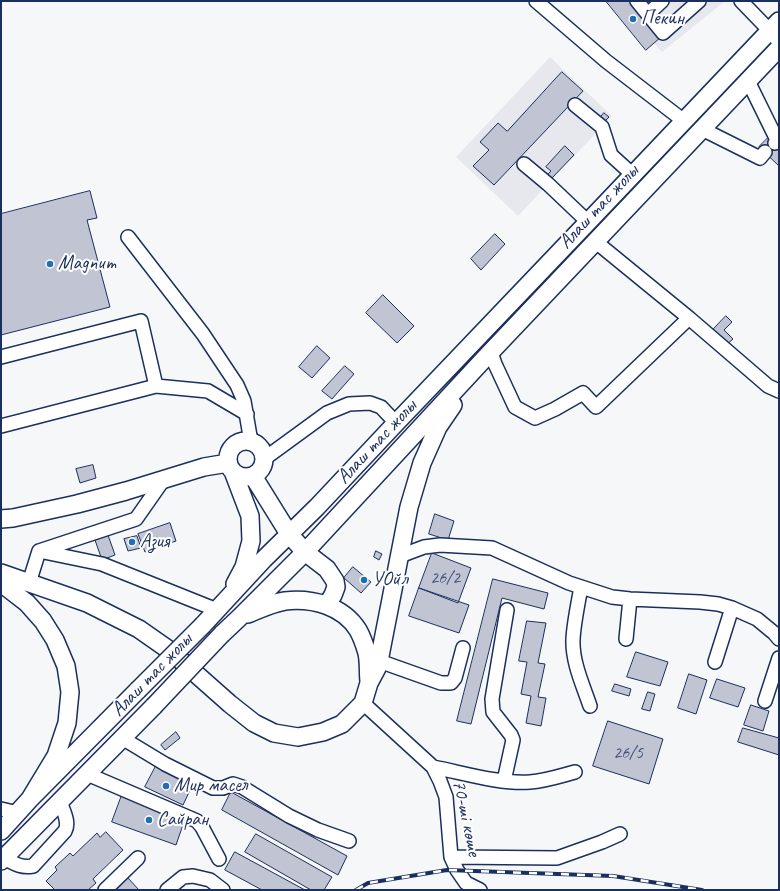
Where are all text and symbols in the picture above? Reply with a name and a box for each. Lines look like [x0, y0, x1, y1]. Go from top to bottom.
place label: Пекин [641, 7, 684, 31]
marker: Пекин [628, 14, 638, 24]
street label: Алаш тас жолы [554, 160, 644, 254]
place label: Magnum [58, 252, 116, 276]
marker: Magnum [45, 259, 55, 269]
street label: Алаш тас жолы [332, 395, 422, 489]
place label: Азия [140, 530, 169, 554]
marker: Азия [127, 537, 137, 547]
house number: 26/2 [430, 567, 460, 589]
place label: УОйл [372, 568, 408, 592]
marker: УОйл [359, 575, 369, 585]
street label: Алаш тас жолы [106, 628, 198, 722]
house number: 26/5 [613, 742, 643, 764]
place label: Мир масел [174, 774, 247, 798]
street label: 70-ші көше [446, 778, 486, 858]
marker: Мир масел [161, 781, 171, 791]
place label: Сайран [157, 808, 208, 832]
marker: Сайран [144, 815, 154, 825]

